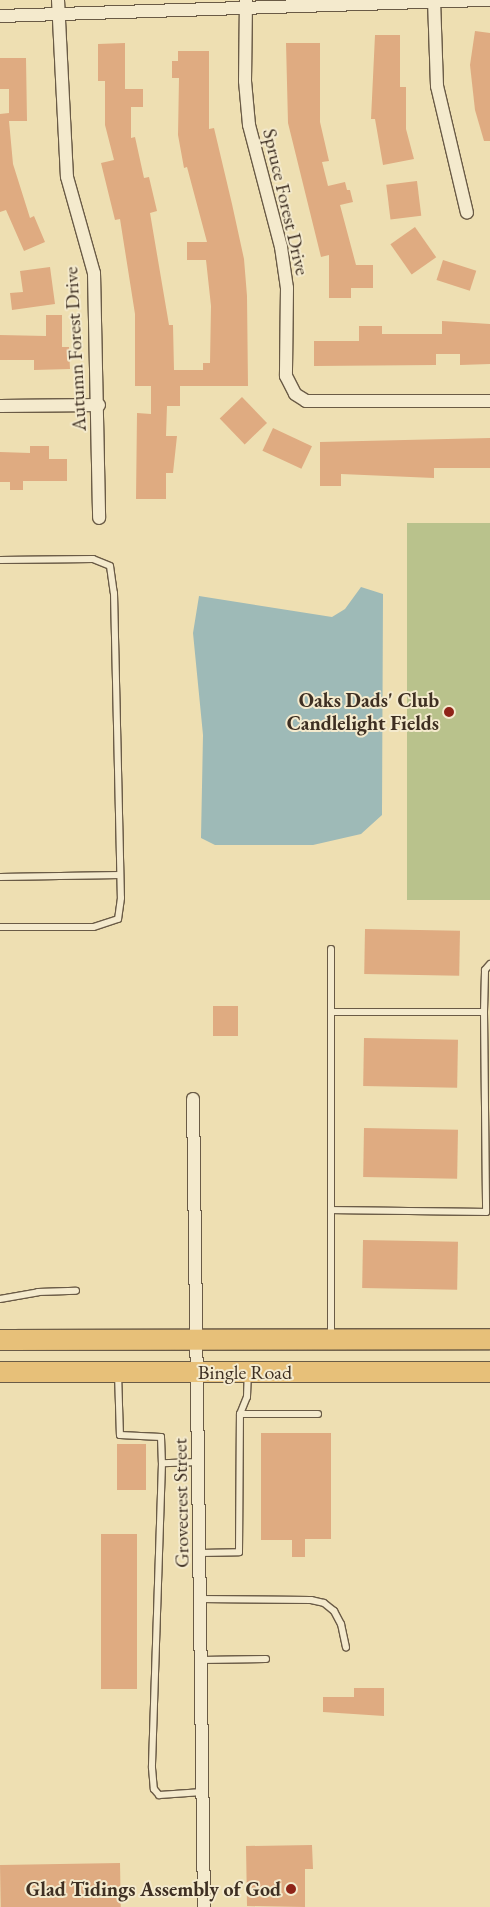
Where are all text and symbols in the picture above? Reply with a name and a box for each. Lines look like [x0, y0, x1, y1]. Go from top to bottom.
street label: Spruce Forest Drive [257, 126, 315, 278]
street label: Autumn Forest Drive [59, 266, 91, 432]
place label: Oaks Dads' Club Candlelight Fields [287, 688, 439, 735]
marker: Oaks Dads' Club Candlelight Fields [443, 706, 455, 718]
street label: Bingle Road [198, 1360, 292, 1384]
street label: Grovecrest Street [168, 1438, 194, 1568]
place label: Glad Tidings Assembly of God [26, 1877, 281, 1901]
marker: Glad Tidings Assembly of God [285, 1883, 297, 1895]

